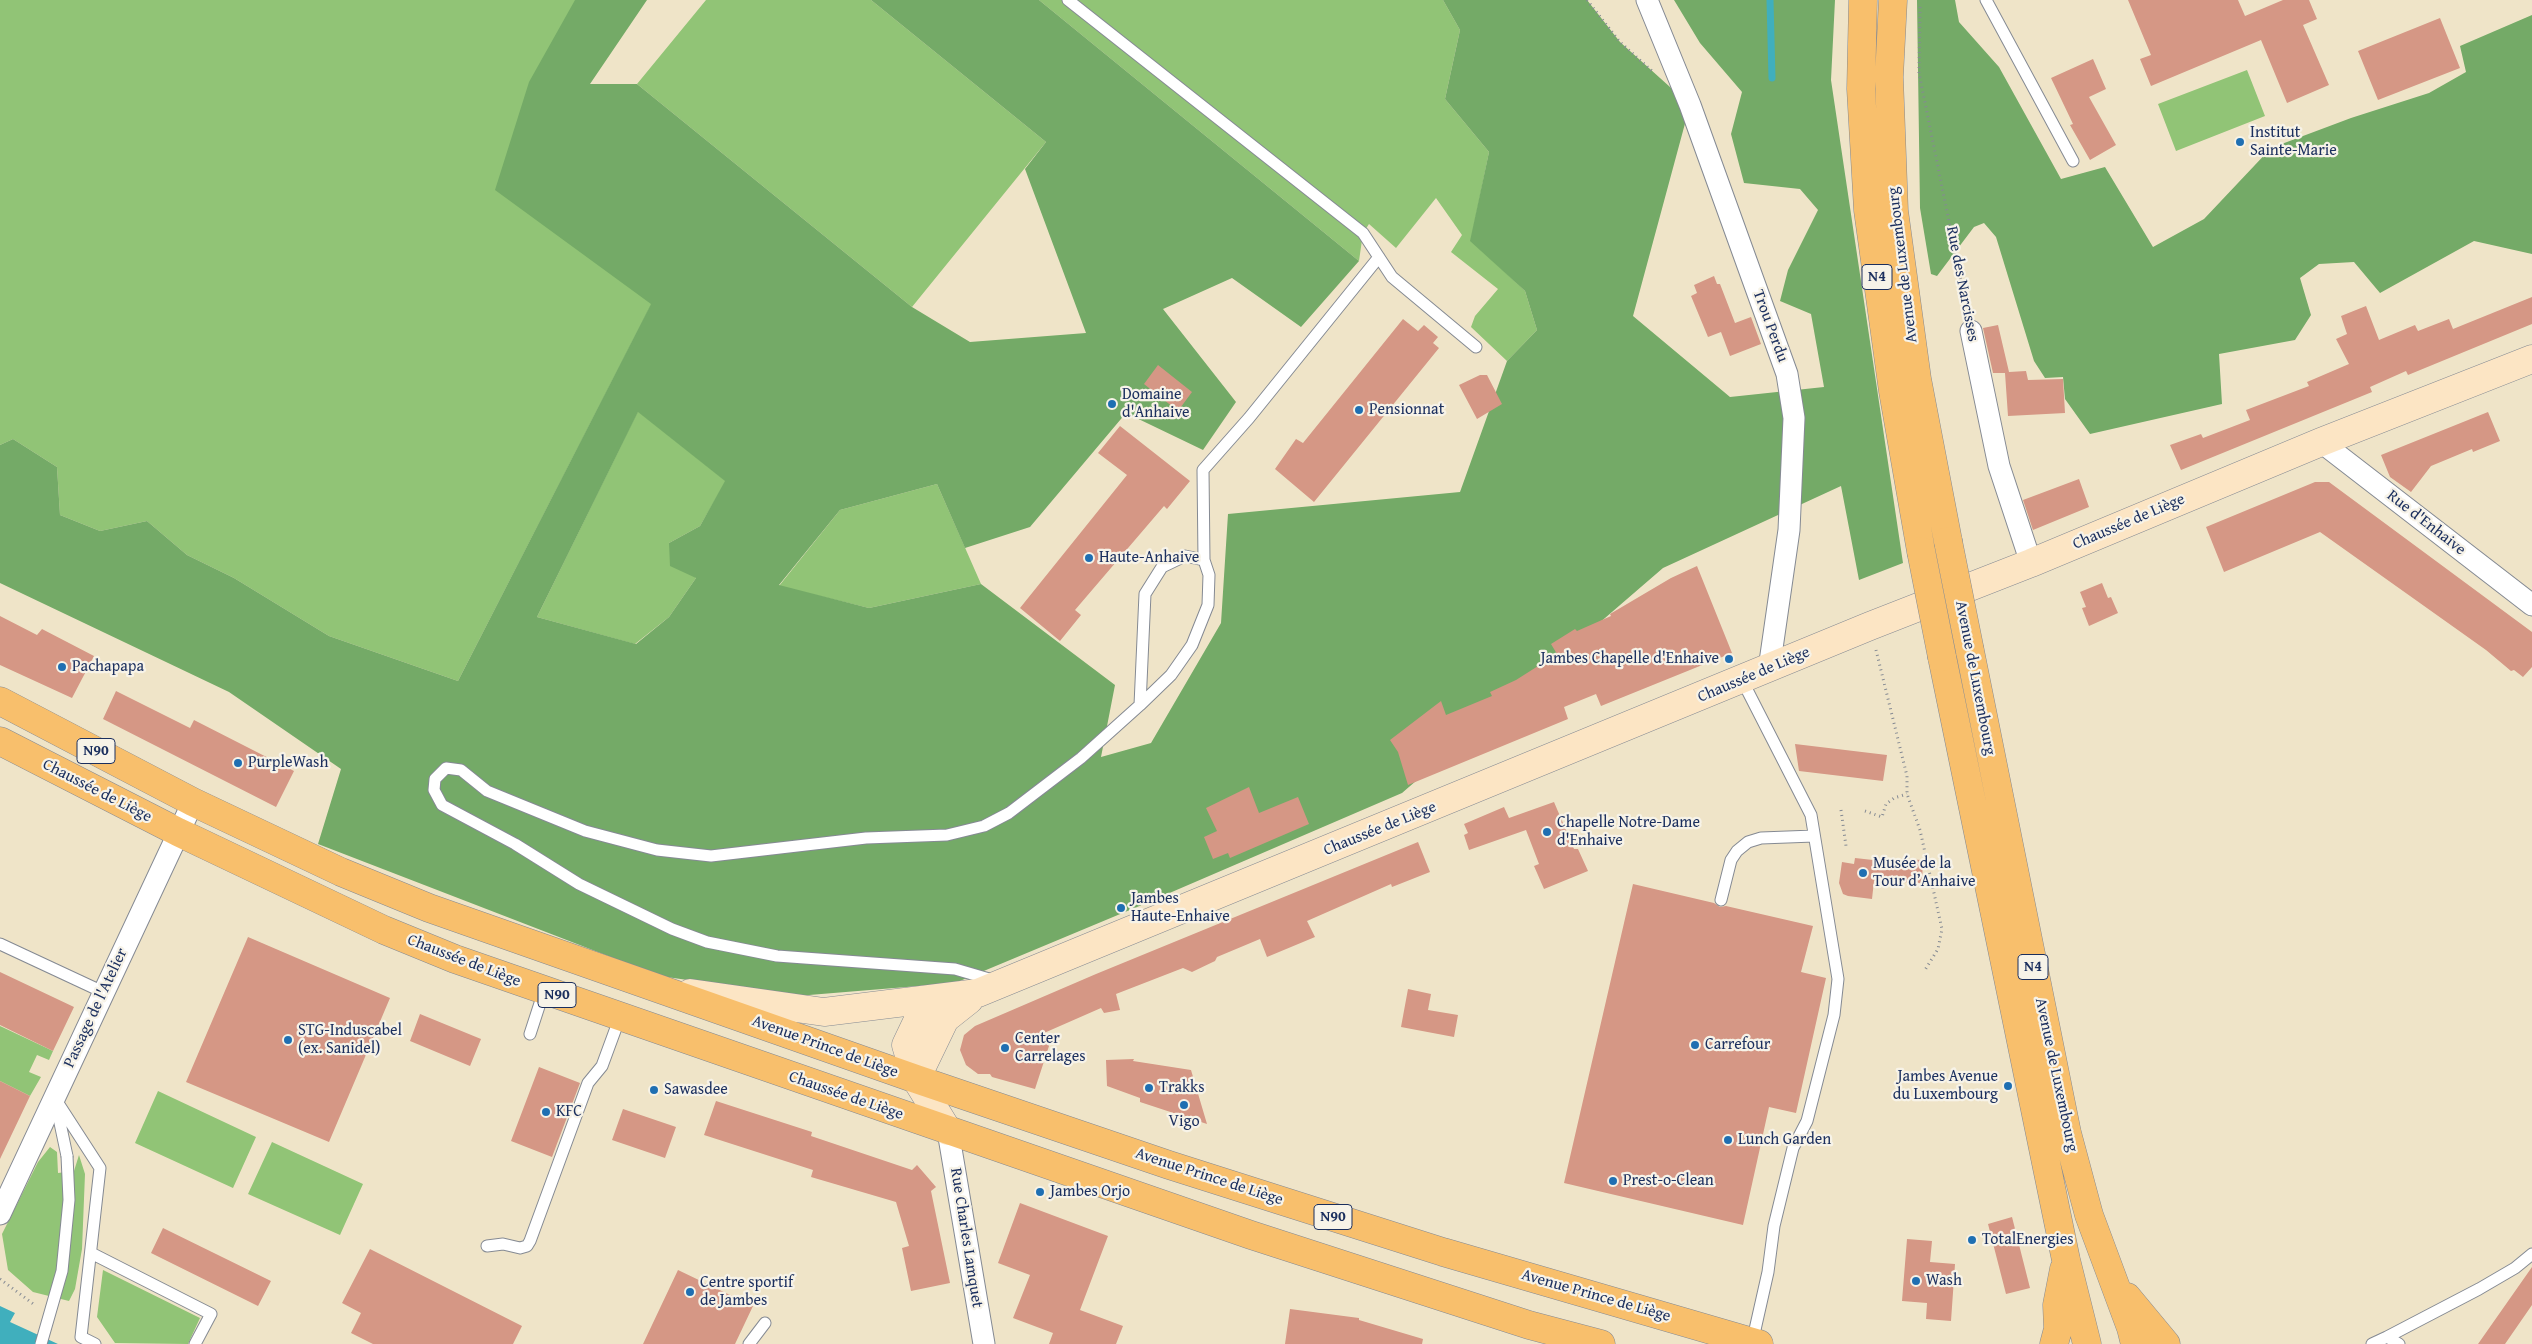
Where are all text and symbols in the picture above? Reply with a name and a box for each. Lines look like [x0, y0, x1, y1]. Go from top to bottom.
place label: Institut Sainte-Marie [2250, 123, 2337, 161]
marker: Institut Sainte-Marie [2234, 136, 2246, 148]
street label: Avenue de Luxembourg [1884, 186, 1922, 344]
street label: Rue des Narcisses [1941, 225, 1983, 343]
road number: N4 [1862, 264, 1892, 290]
street label: Trou Perdu [1748, 287, 1792, 365]
place label: Domaine d'Anhaive [1122, 385, 1189, 423]
marker: Domaine d'Anhaive [1106, 398, 1118, 410]
place label: Pensionnat [1369, 400, 1444, 420]
marker: Pensionnat [1353, 404, 1365, 416]
street label: Rue d'Enhaive [2383, 486, 2469, 560]
street label: Chaussée de Liège [2070, 490, 2188, 554]
place label: Haute-Anhaive [1099, 548, 1199, 568]
marker: Haute-Anhaive [1083, 552, 1095, 564]
street label: Avenue de Luxembourg [1951, 599, 1999, 757]
street label: Chaussée de Liège [1695, 643, 1813, 707]
place label: Jambes Chapelle d'Enhaive [1540, 649, 1719, 669]
marker: Jambes Chapelle d'Enhaive [1723, 653, 1735, 665]
place label: Pachapapa [72, 657, 144, 677]
marker: Pachapapa [56, 661, 68, 673]
road number: N90 [77, 738, 115, 764]
place label: PurpleWash [248, 753, 328, 773]
street label: Chaussée de Liège [39, 755, 155, 827]
marker: PurpleWash [232, 757, 244, 769]
street label: Chaussée de Liège [1321, 798, 1439, 860]
place label: Chapelle Notre-Dame d'Enhaive [1557, 813, 1700, 851]
marker: Chapelle Notre-Dame d'Enhaive [1541, 826, 1553, 838]
place label: Musée de la Tour d’Anhaive [1873, 854, 1975, 892]
marker: Musée de la Tour d’Anhaive [1857, 867, 1869, 879]
place label: Jambes Haute-Enhaive [1131, 889, 1230, 927]
marker: Jambes Haute-Enhaive [1115, 902, 1127, 914]
street label: Chaussée de Liège [405, 931, 523, 991]
street label: Passage de l'Atelier [60, 945, 132, 1071]
road number: N4 [2018, 954, 2048, 980]
road number: N90 [538, 982, 576, 1008]
street label: Avenue de Luxembourg [2030, 996, 2082, 1154]
street label: Avenue Prince de Liège [749, 1012, 901, 1082]
place label: STG-Induscabel (ex. Sanidel) [298, 1021, 402, 1059]
place label: Center Carrelages [1015, 1029, 1086, 1067]
marker: STG-Induscabel (ex. Sanidel) [282, 1034, 294, 1046]
place label: Carrefour [1705, 1035, 1770, 1055]
marker: Carrefour [1689, 1039, 1701, 1051]
marker: Center Carrelages [999, 1042, 1011, 1054]
street label: Chaussée de Liège [786, 1067, 906, 1125]
place label: Jambes Avenue du Luxembourg [1893, 1067, 1998, 1105]
place label: Trakks [1159, 1078, 1205, 1098]
place label: Sawasdee [664, 1080, 728, 1100]
marker: Jambes Avenue du Luxembourg [2002, 1080, 2014, 1092]
marker: Trakks [1143, 1082, 1155, 1094]
marker: Sawasdee [648, 1084, 660, 1096]
marker: Vigo [1178, 1099, 1190, 1111]
place label: KFC [556, 1102, 582, 1122]
marker: KFC [540, 1106, 552, 1118]
place label: Vigo [1168, 1112, 1200, 1132]
place label: Lunch Garden [1738, 1130, 1831, 1150]
marker: Lunch Garden [1722, 1134, 1734, 1146]
street label: Avenue Prince de Liège [1133, 1144, 1285, 1210]
street label: Rue Charles Lamquet [945, 1167, 987, 1309]
place label: Prest-o-Clean [1623, 1171, 1714, 1191]
marker: Prest-o-Clean [1607, 1175, 1619, 1187]
place label: Jambes Orjo [1050, 1182, 1130, 1202]
marker: Jambes Orjo [1034, 1186, 1046, 1198]
road number: N90 [1314, 1204, 1352, 1230]
place label: TotalEnergies [1982, 1230, 2074, 1250]
marker: TotalEnergies [1966, 1234, 1978, 1246]
street label: Avenue Prince de Liège [1519, 1266, 1673, 1326]
place label: Wash [1926, 1271, 1962, 1291]
place label: Centre sportif de Jambes [700, 1273, 793, 1311]
marker: Wash [1910, 1275, 1922, 1287]
marker: Centre sportif de Jambes [684, 1286, 696, 1298]

